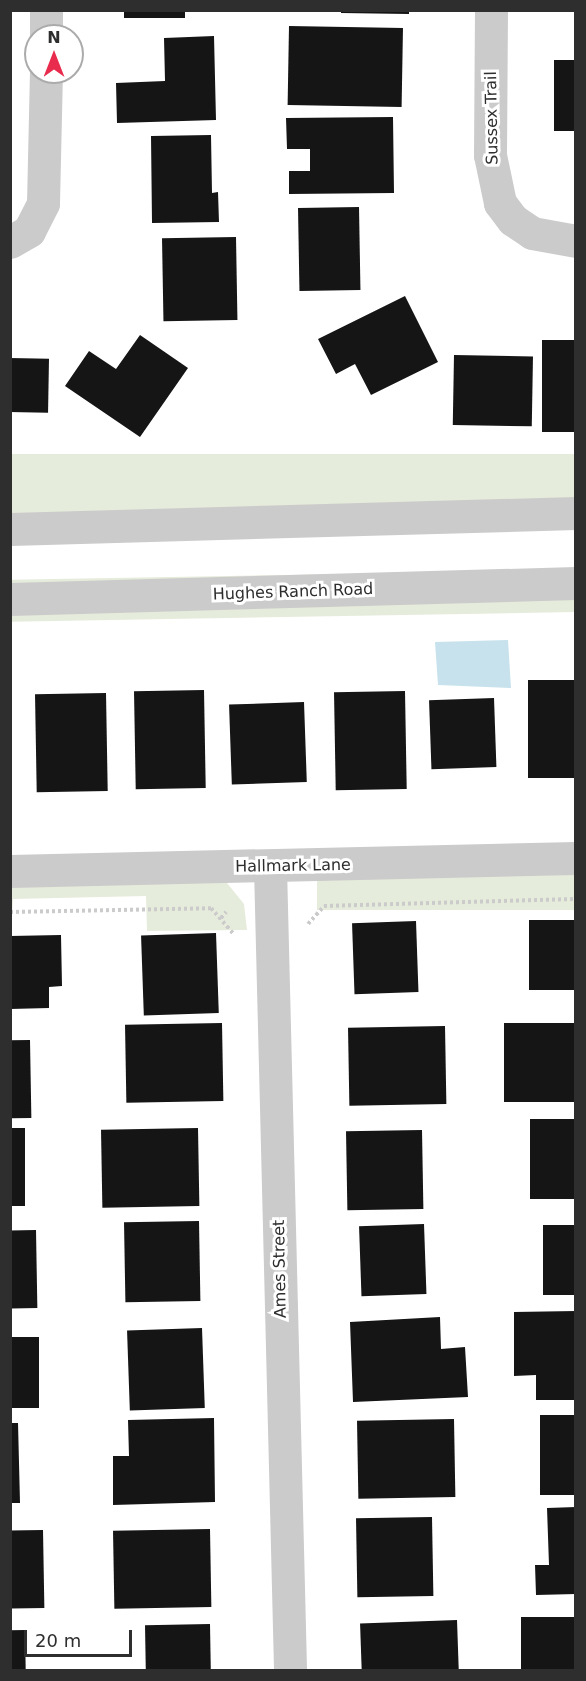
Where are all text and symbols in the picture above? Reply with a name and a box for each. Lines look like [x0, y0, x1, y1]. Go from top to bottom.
north arrow [24, 24, 84, 84]
text: N [47, 28, 61, 47]
street label: Sussex Trail [482, 71, 502, 165]
street label: Hughes Ranch Road [212, 580, 374, 604]
street label: Hallmark Lane [235, 855, 351, 877]
street label: Ames Street [270, 1220, 290, 1318]
scale bar [27, 1618, 135, 1656]
text: 20 m [35, 1630, 81, 1651]

